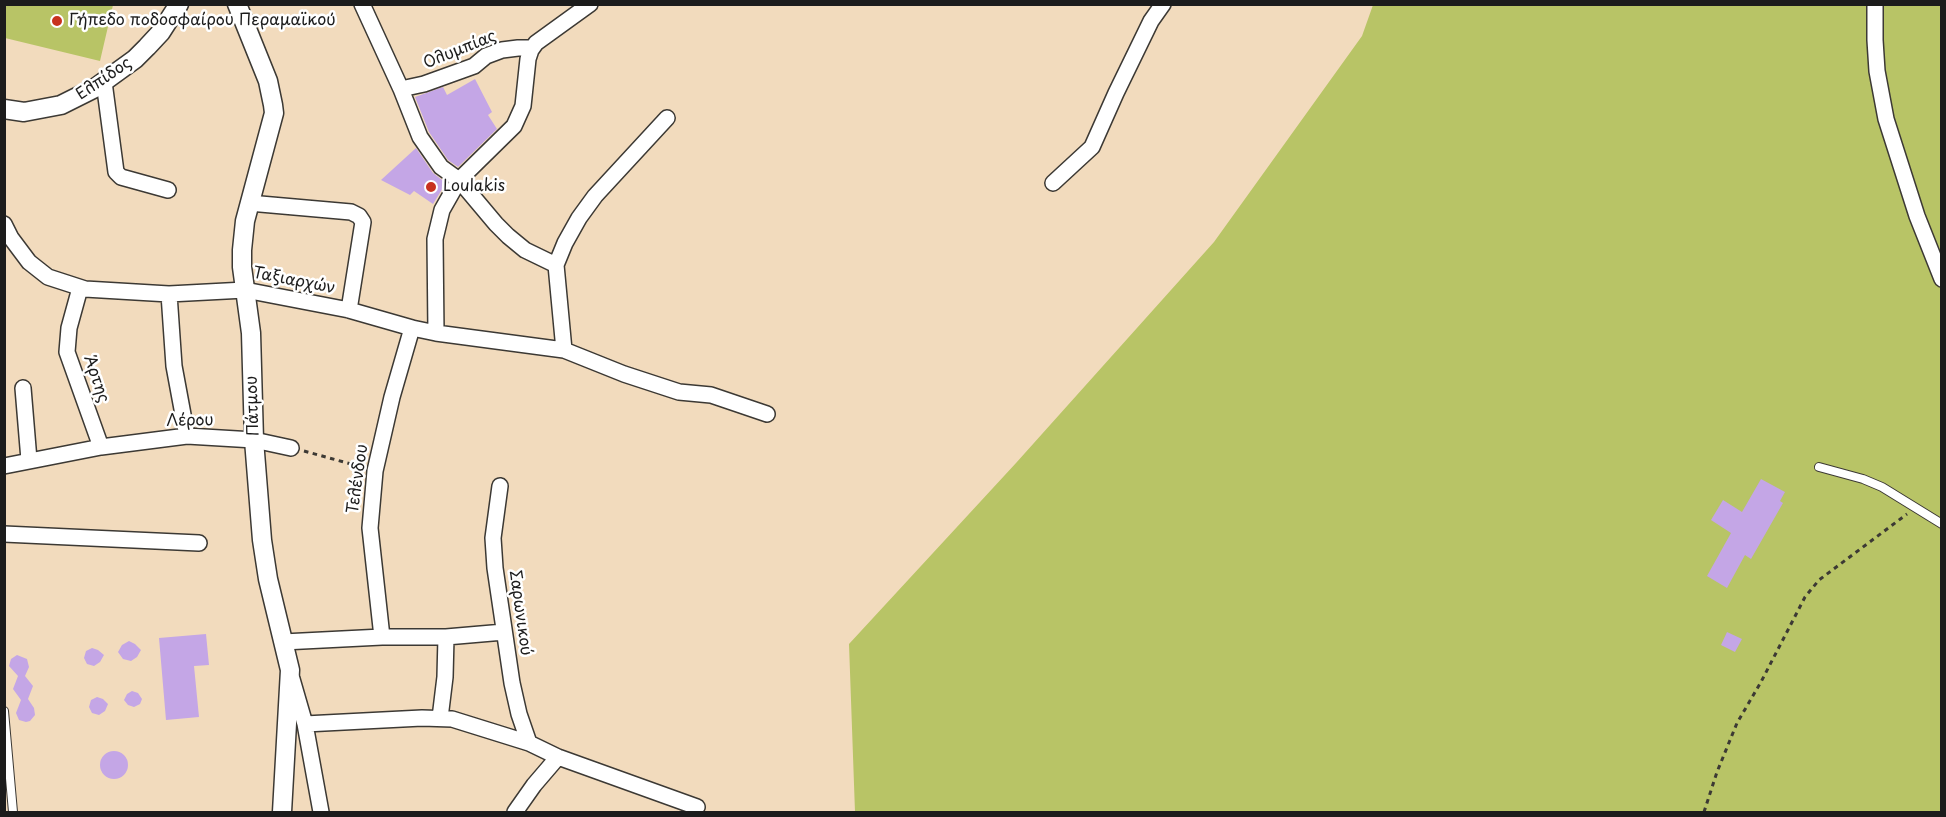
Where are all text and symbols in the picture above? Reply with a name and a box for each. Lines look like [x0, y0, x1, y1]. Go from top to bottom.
place label: Γήπεδο ποδοσφαίρου Περαμαϊκού [69, 11, 336, 31]
marker: Γήπεδο ποδοσφαίρου Περαμαϊκού [50, 14, 64, 28]
street label: Ολυμπίας [421, 27, 499, 73]
street label: Ελπίδος [73, 54, 135, 104]
place label: Loulakis [443, 177, 505, 197]
marker: Loulakis [424, 180, 438, 194]
street label: Ταξιαρχών [251, 264, 337, 298]
street label: Άρτης [79, 353, 113, 405]
street label: Πάτμου [242, 375, 264, 437]
street label: Λέρου [166, 411, 214, 431]
street label: Τελένδου [344, 443, 372, 515]
street label: Σαρωνικού [505, 569, 535, 657]

